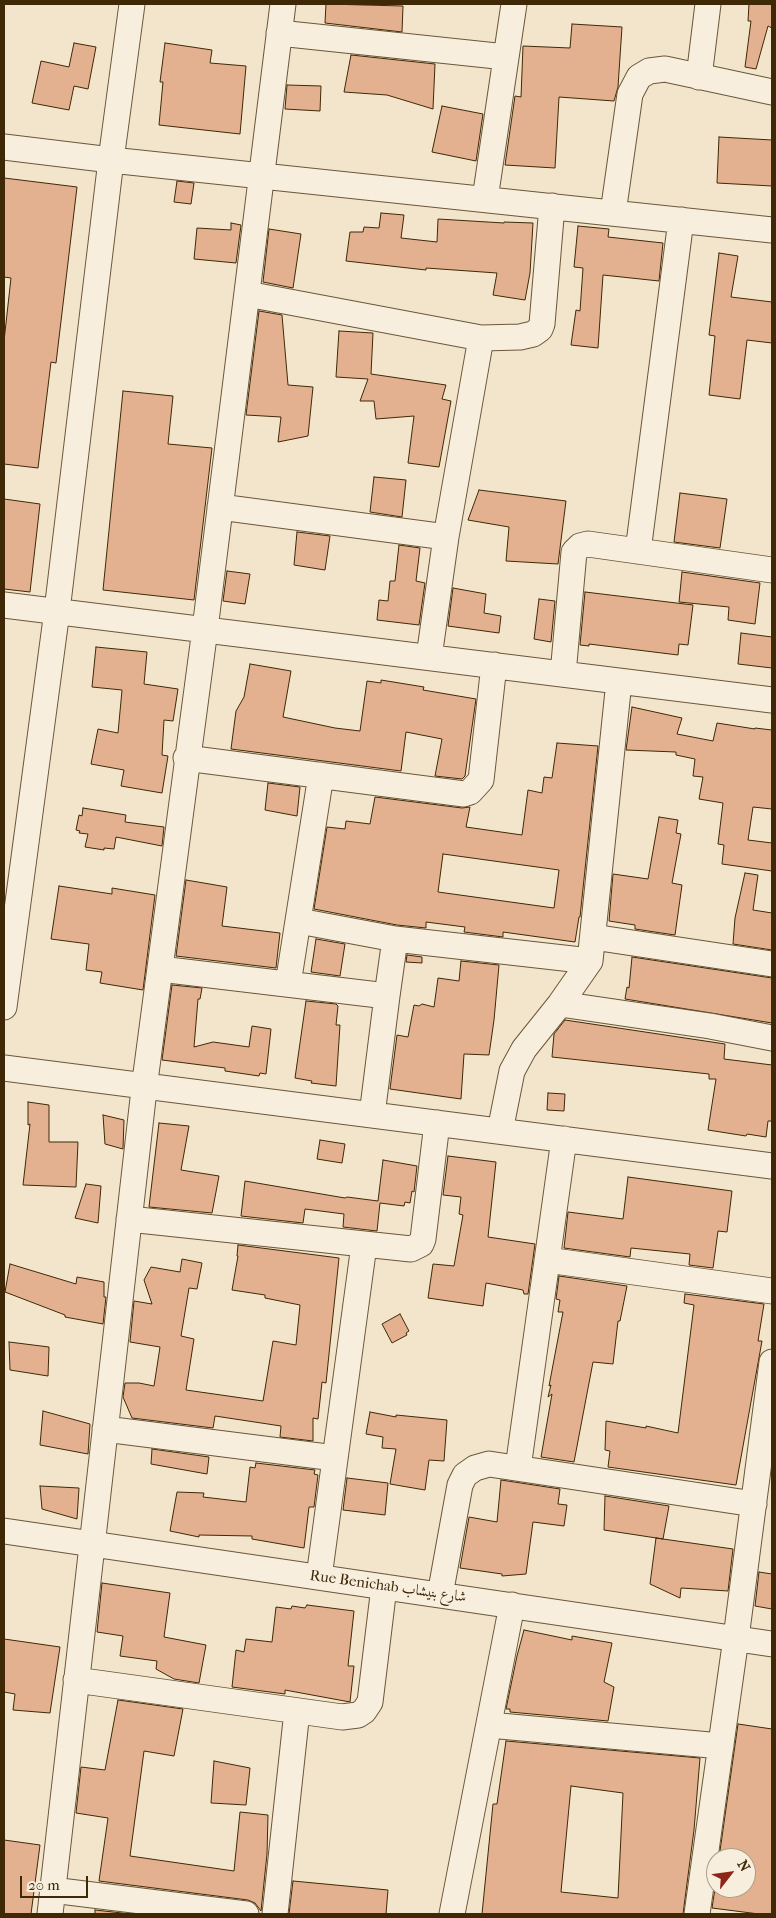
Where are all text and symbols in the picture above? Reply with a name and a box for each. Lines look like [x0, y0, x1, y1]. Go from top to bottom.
street label: Rue Benichab شارع بنيشاب [309, 1567, 467, 1607]
north arrow [706, 1848, 756, 1898]
text: N [734, 1857, 754, 1875]
scale bar [22, 1866, 90, 1898]
text: 20 m [28, 1876, 60, 1894]

